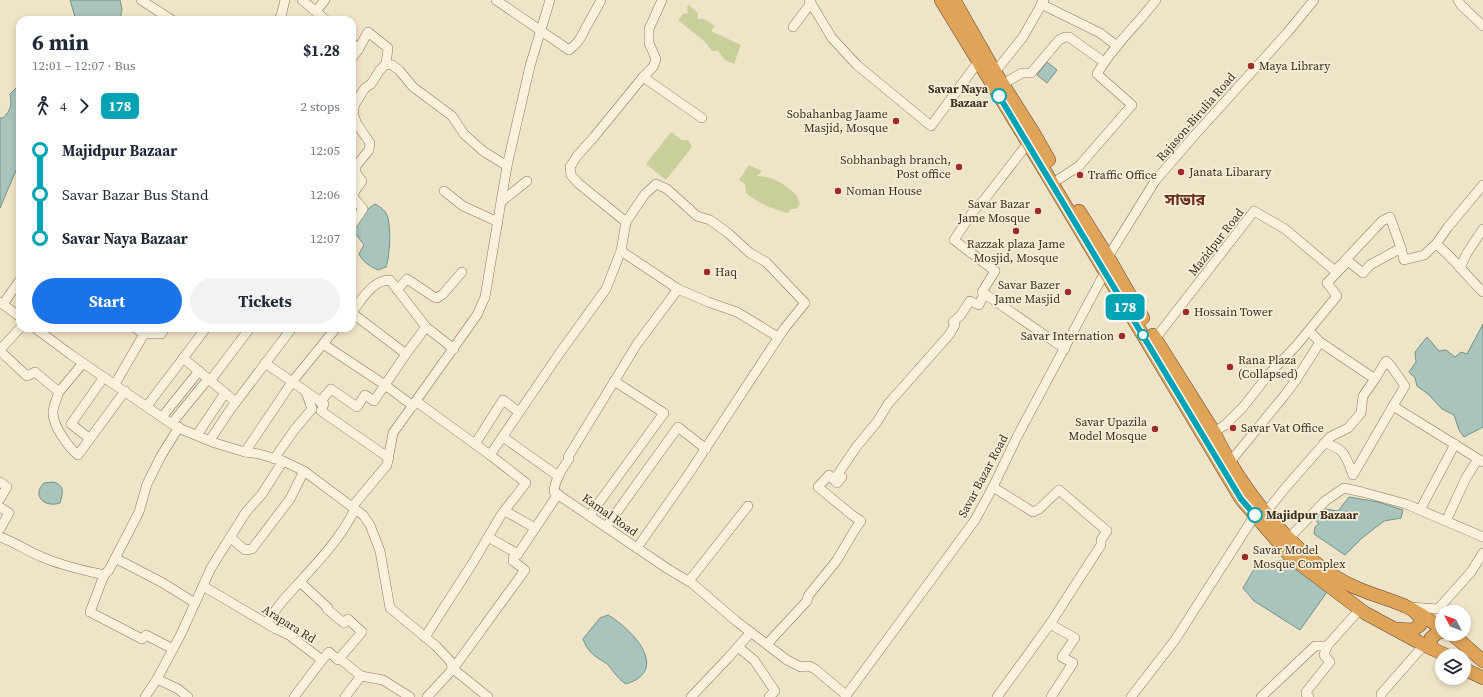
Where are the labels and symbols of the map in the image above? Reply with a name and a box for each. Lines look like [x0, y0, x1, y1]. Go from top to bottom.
place label: Maya Library [1259, 58, 1331, 74]
marker: Maya Library [1246, 61, 1256, 71]
street label: Rajason-Birulia Road [1153, 69, 1239, 165]
place label: Savar Naya Bazaar [928, 81, 989, 111]
marker: Savar Naya Bazaar [991, 88, 1007, 104]
place label: Sobahanbag Jaame Masjid, Mosque [787, 106, 888, 136]
marker: Sobahanbag Jaame Masjid, Mosque [891, 116, 901, 126]
place label: Sobhanbagh branch, Post office [840, 152, 951, 182]
marker: Sobhanbagh branch, Post office [954, 162, 964, 172]
place label: Janata Libarary [1188, 164, 1272, 180]
place label: Traffic Office [1088, 167, 1157, 183]
marker: Janata Libarary [1176, 167, 1186, 177]
marker: Traffic Office [1075, 170, 1085, 180]
place label: Noman House [846, 183, 922, 199]
marker: Noman House [833, 186, 843, 196]
district label: সাভার [1164, 188, 1206, 210]
place label: Savar Bazar Jame Mosque [957, 196, 1030, 226]
street label: Mazidpur Road [1185, 205, 1247, 279]
marker: Savar Bazar Jame Mosque [1033, 206, 1043, 216]
marker: Razzak plaza Jame Mosjid, Mosque [1011, 226, 1021, 236]
place label: Razzak plaza Jame Mosjid, Mosque [967, 236, 1065, 266]
place label: Haq [715, 264, 737, 280]
marker: Haq [702, 267, 712, 277]
place label: Savar Bazer Jame Masjid [993, 277, 1060, 307]
marker: Savar Bazer Jame Masjid [1063, 287, 1073, 297]
line badge: 178 [1102, 294, 1148, 320]
place label: Hossain Tower [1194, 304, 1273, 320]
marker: Hossain Tower [1181, 307, 1191, 317]
place label: Savar Internation [1021, 328, 1114, 344]
unlabelled marker [1137, 329, 1149, 341]
marker: Savar Internation [1117, 331, 1127, 341]
place label: Rana Plaza (Collapsed) [1238, 352, 1298, 382]
marker: Rana Plaza (Collapsed) [1225, 362, 1235, 372]
place label: Savar Upazila Model Mosque [1069, 414, 1148, 444]
place label: Savar Vat Office [1241, 420, 1324, 436]
marker: Savar Vat Office [1228, 423, 1238, 433]
marker: Savar Upazila Model Mosque [1150, 424, 1160, 434]
street label: Savar Bazar Road [954, 431, 1012, 520]
street label: Kamal Road [579, 490, 641, 540]
marker: Majidpur Bazaar [1247, 507, 1263, 523]
place label: Majidpur Bazaar [1266, 507, 1359, 523]
place label: Savar Model Mosque Complex [1253, 542, 1346, 572]
marker: Savar Model Mosque Complex [1240, 552, 1250, 562]
street label: Arapara Rd [259, 601, 319, 647]
north arrow [1435, 605, 1471, 641]

